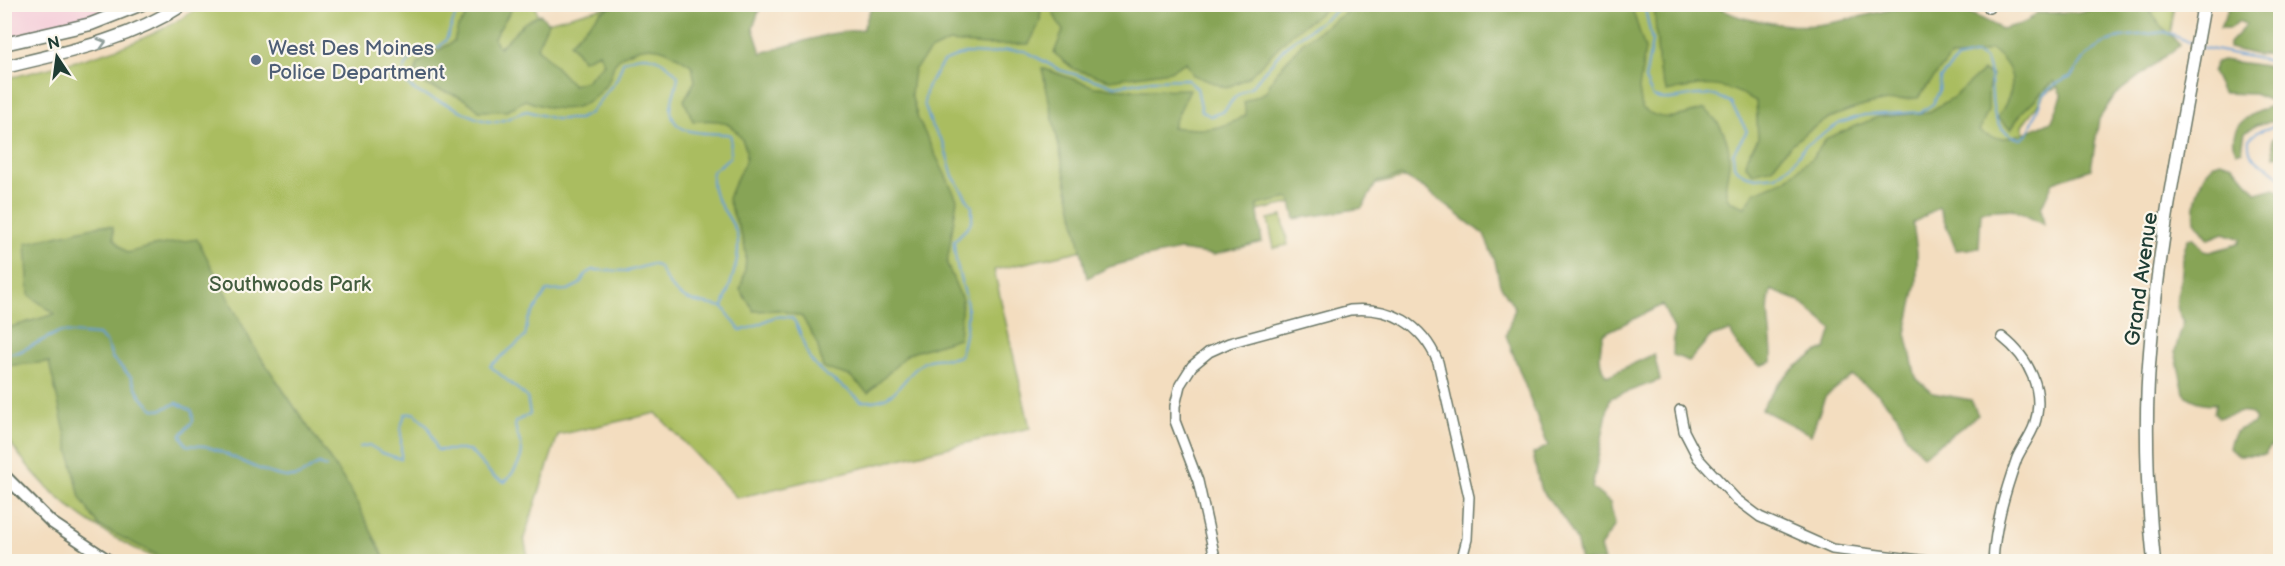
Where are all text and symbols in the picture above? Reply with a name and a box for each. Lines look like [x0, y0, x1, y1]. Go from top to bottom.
north arrow [27, 27, 87, 87]
text: N [46, 33, 62, 54]
place label: West Des Moines Police Department [268, 36, 446, 85]
one-way arrow [96, 38, 107, 50]
marker: West Des Moines Police Department [249, 53, 263, 67]
street label: Grand Avenue [2120, 211, 2163, 348]
park label: Southwoods Park [209, 272, 372, 297]

